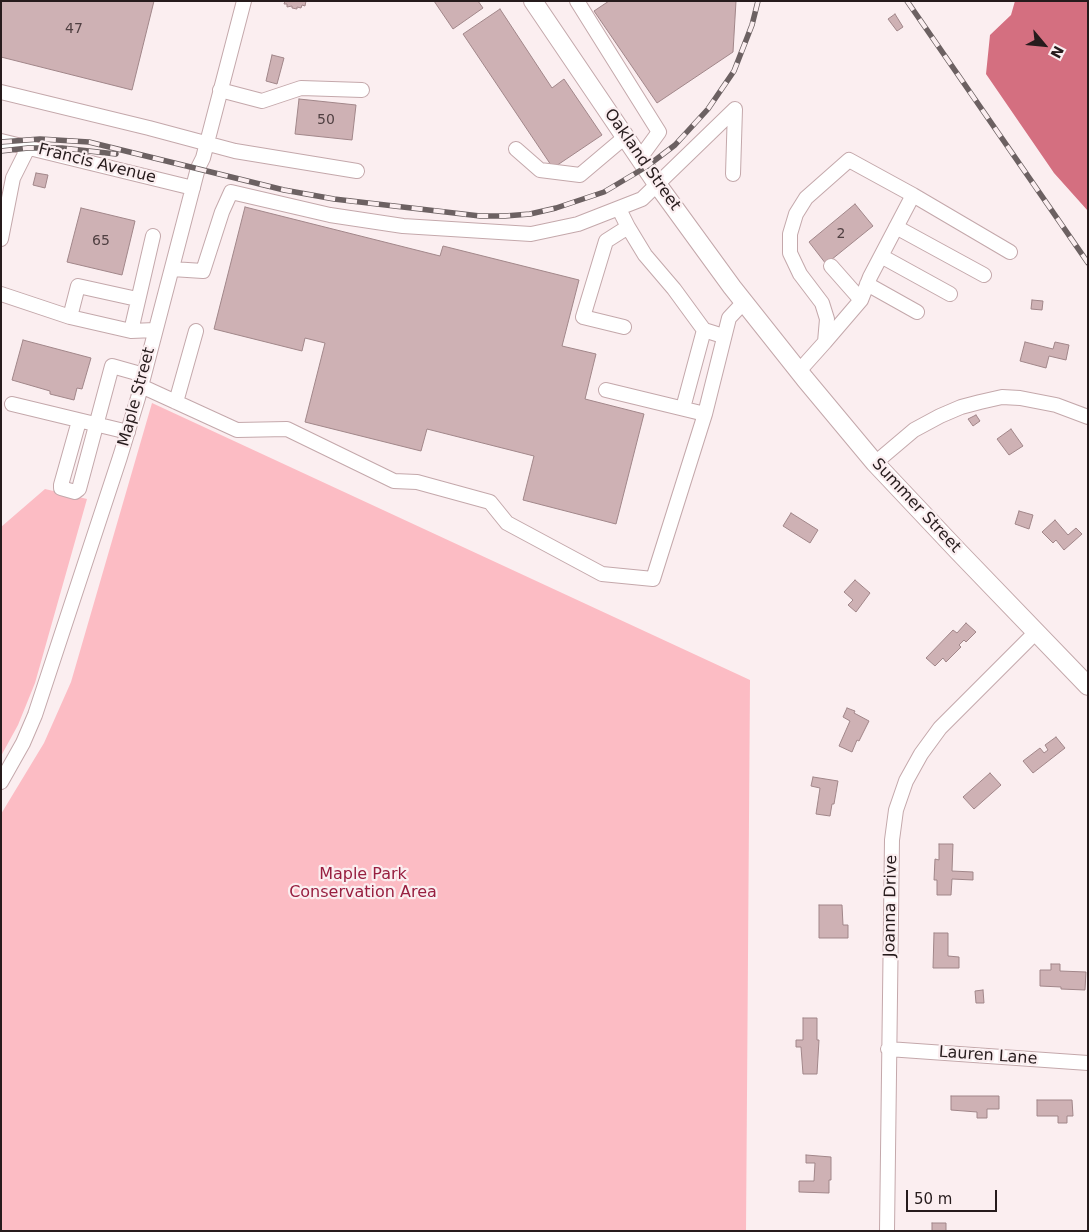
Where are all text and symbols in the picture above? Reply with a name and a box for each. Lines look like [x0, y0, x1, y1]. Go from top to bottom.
north arrow [1019, 20, 1069, 70]
house number: 47 [65, 21, 83, 37]
text: N [1047, 43, 1067, 61]
street label: Oakland Street [600, 105, 684, 215]
house number: 50 [317, 112, 335, 128]
street label: Francis Avenue [36, 140, 158, 188]
house number: 2 [837, 226, 845, 242]
house number: 65 [92, 233, 110, 249]
street label: Maple Street [115, 345, 159, 449]
street label: Summer Street [868, 455, 964, 557]
street label: Joanna Drive [881, 855, 901, 957]
park label: Maple Park Conservation Area [289, 865, 437, 903]
street label: Lauren Lane [938, 1043, 1038, 1069]
scale bar [909, 1180, 1000, 1212]
text: 50 m [914, 1190, 952, 1208]

